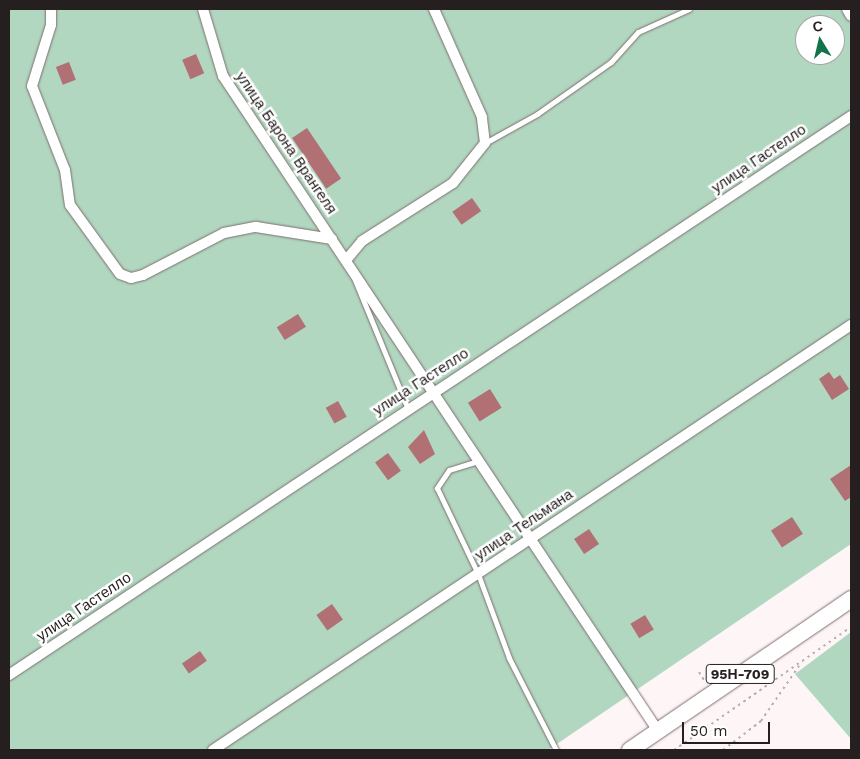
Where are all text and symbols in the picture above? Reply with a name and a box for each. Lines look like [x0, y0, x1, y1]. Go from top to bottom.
north arrow [795, 15, 845, 65]
text: С [812, 17, 824, 35]
street label: улица Барона Врангеля [232, 68, 340, 218]
street label: улица Гастелло [708, 121, 810, 197]
street label: улица Гастелло [370, 344, 472, 420]
street label: улица Тельмана [472, 486, 576, 564]
street label: улица Гастелло [33, 569, 135, 645]
road number: 95Н-709 [705, 662, 775, 686]
scale bar [685, 712, 772, 744]
text: 50 m [690, 722, 727, 740]

